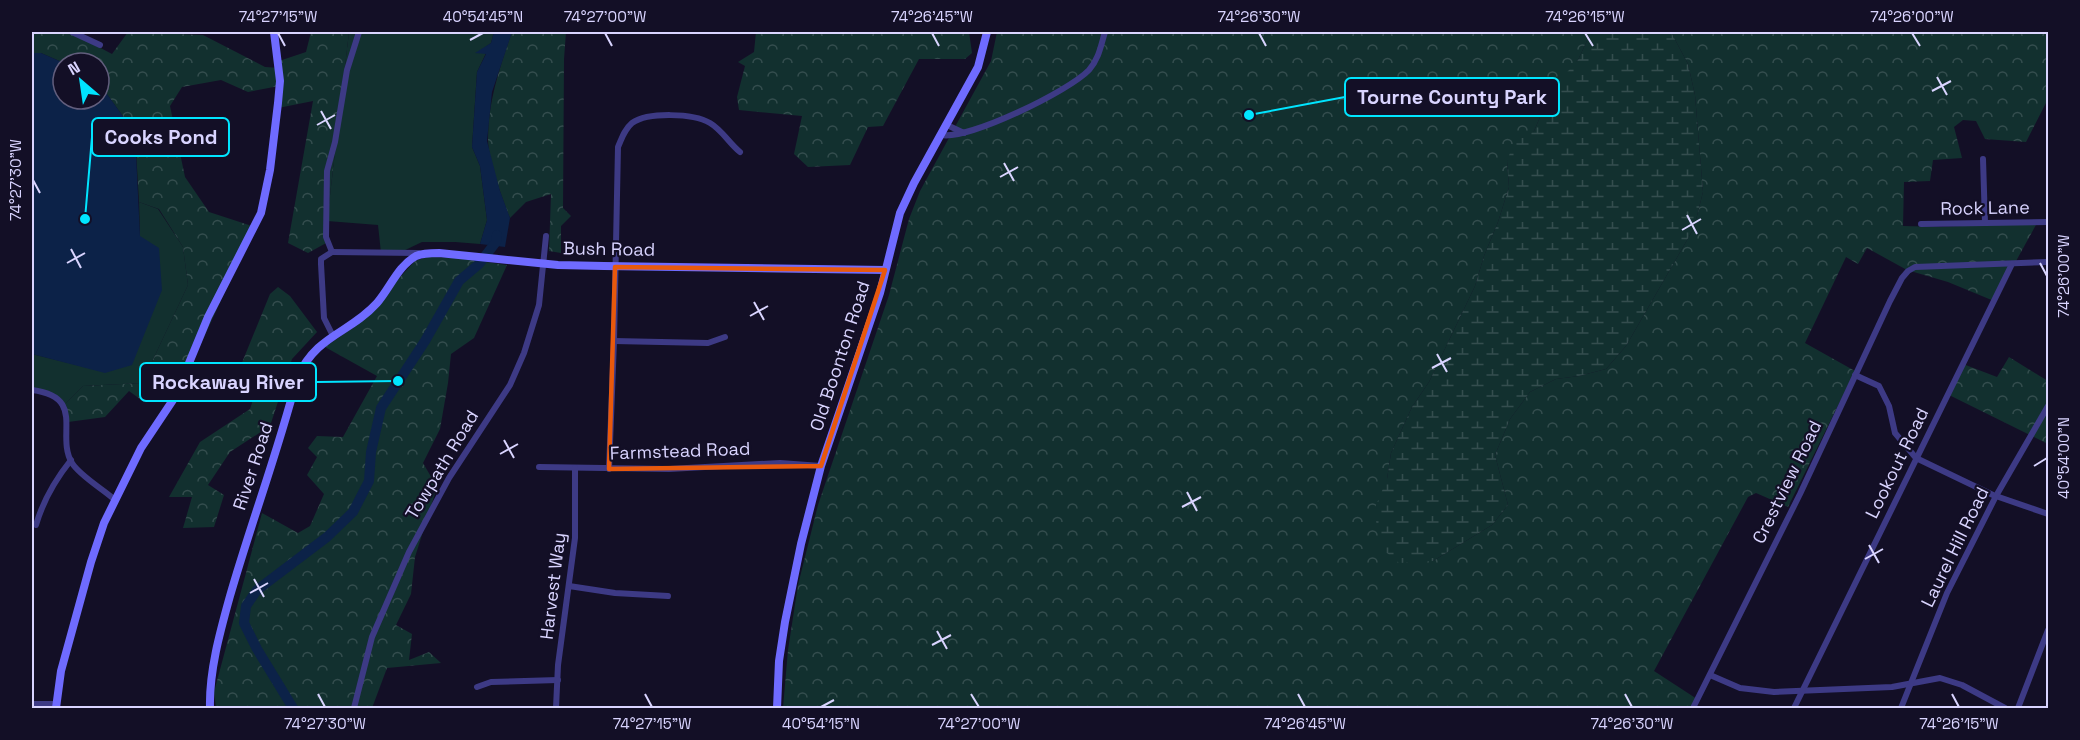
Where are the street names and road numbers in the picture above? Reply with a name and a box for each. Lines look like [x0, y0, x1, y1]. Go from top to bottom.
street label: Rock Lane [1940, 195, 2030, 220]
street label: Bush Road [563, 236, 655, 261]
street label: Old Boonton Road [804, 278, 875, 434]
street label: Lookout Road [1860, 404, 1933, 522]
street label: Towpath Road [400, 406, 483, 524]
street label: Crestview Road [1747, 416, 1826, 547]
street label: River Road [227, 419, 278, 513]
street label: Farmstead Road [609, 437, 751, 464]
street label: Laurel Hill Road [1916, 483, 1994, 611]
street label: Harvest Way [535, 531, 570, 641]

